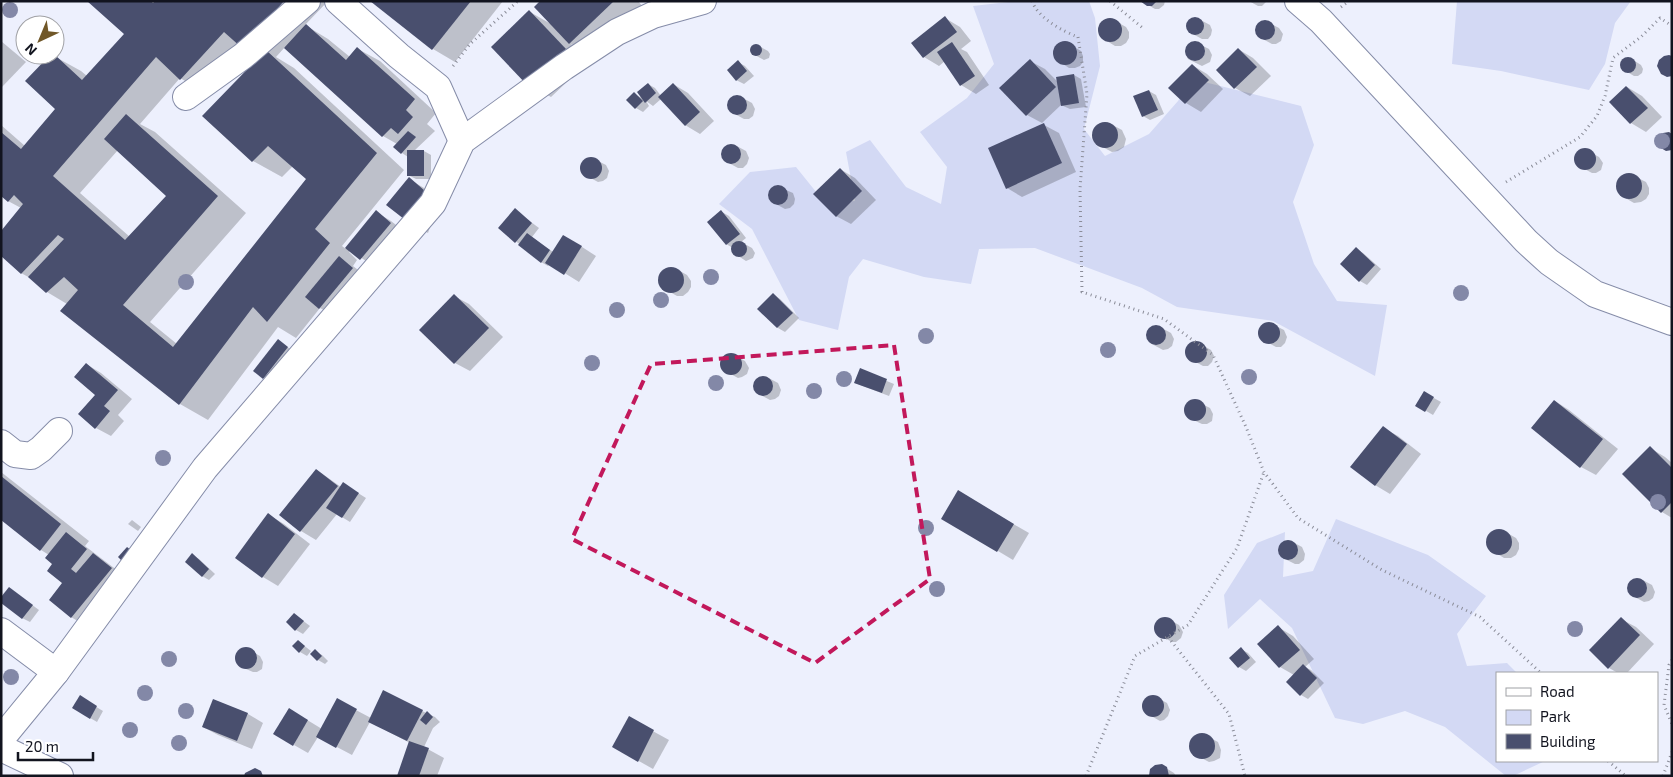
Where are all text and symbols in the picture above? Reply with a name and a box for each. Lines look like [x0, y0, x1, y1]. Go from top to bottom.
north arrow [15, 15, 65, 65]
text: N [21, 40, 40, 59]
legend [1496, 672, 1658, 762]
text: Road [1540, 682, 1575, 700]
text: Park [1540, 707, 1571, 725]
scale bar [18, 730, 92, 762]
text: Building [1540, 732, 1596, 750]
text: 20 m [25, 737, 59, 755]

